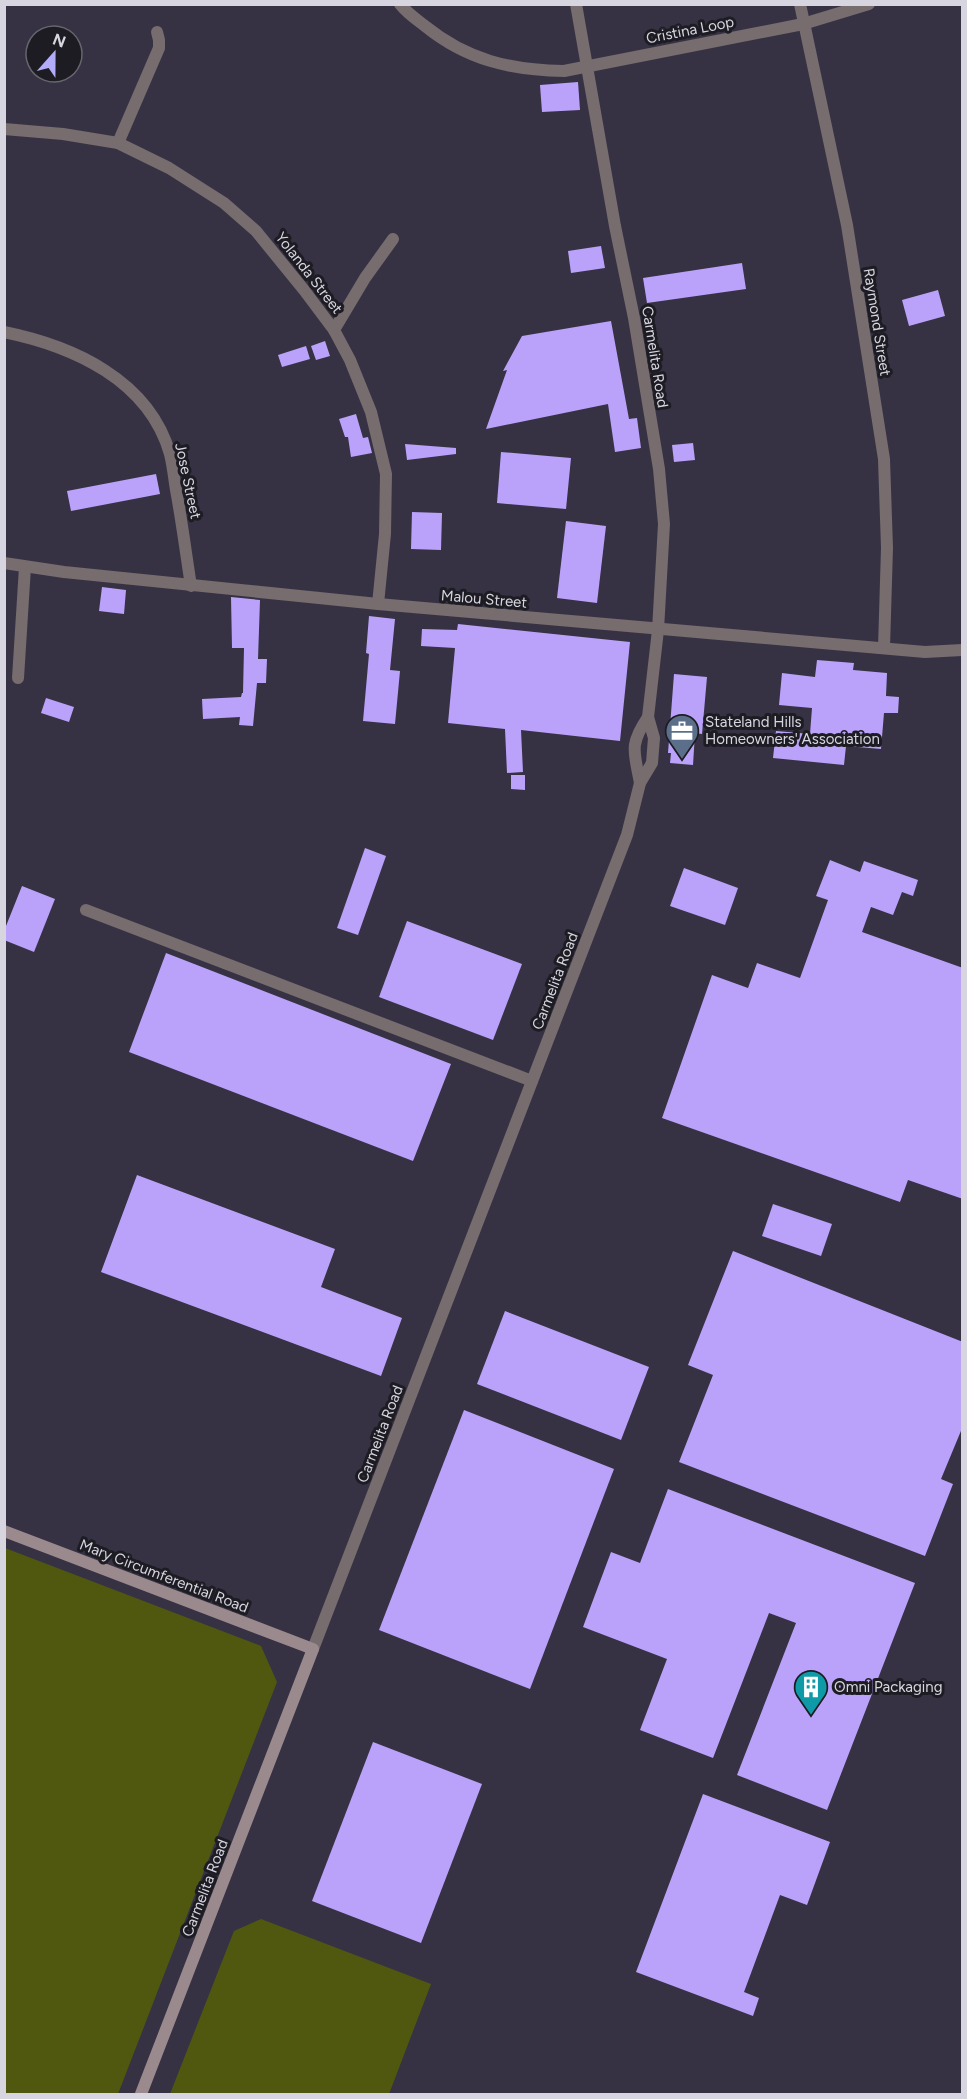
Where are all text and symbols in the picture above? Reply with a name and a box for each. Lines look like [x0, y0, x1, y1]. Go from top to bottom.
street label: Cristina Loop [644, 13, 736, 47]
north arrow [24, 24, 84, 84]
text: N [50, 29, 68, 52]
street label: Yolanda Street [272, 229, 347, 318]
street label: Raymond Street [860, 267, 894, 378]
street label: Carmelita Road [638, 305, 672, 409]
street label: Jose Street [171, 441, 205, 521]
street label: Malou Street [440, 586, 528, 612]
office icon: Stateland Hills Homeowners' Association [664, 713, 700, 760]
place label: Stateland Hills Homeowners' Association [705, 713, 880, 748]
street label: Carmelita Road [528, 930, 582, 1032]
street label: Carmelita Road [353, 1383, 407, 1485]
street label: Mary Circumferential Road [77, 1535, 251, 1617]
building icon: Omni Packaging [793, 1669, 829, 1716]
place label: Omni Packaging [834, 1678, 942, 1696]
street label: Carmelita Road [178, 1837, 232, 1939]

